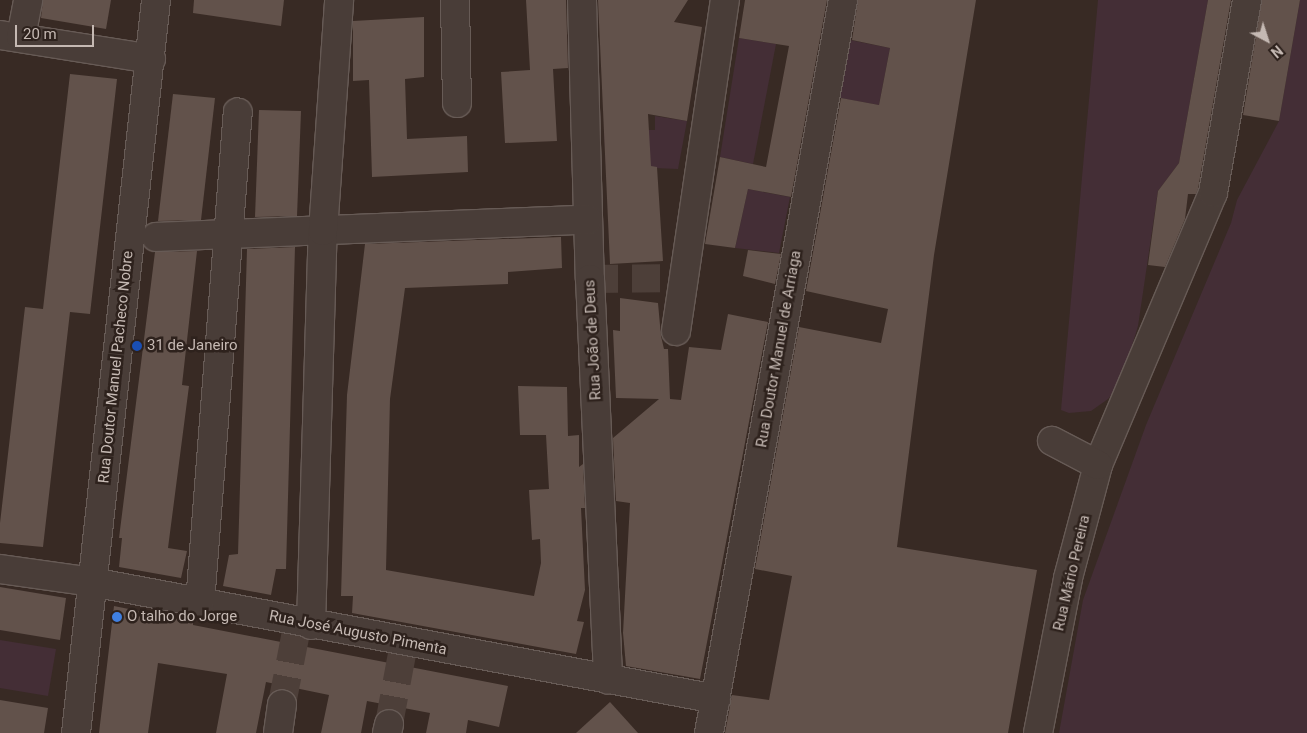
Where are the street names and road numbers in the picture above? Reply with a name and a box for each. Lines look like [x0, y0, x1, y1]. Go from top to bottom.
street label: Rua Doutor Manuel de Arriaga [753, 249, 805, 449]
street label: Rua Doutor Manuel Pacheco Nobre [95, 250, 137, 484]
street label: Rua João de Deus [581, 279, 605, 401]
street label: Rua Mário Pereira [1050, 513, 1094, 633]
street label: Rua José Augusto Pimenta [268, 607, 448, 659]

